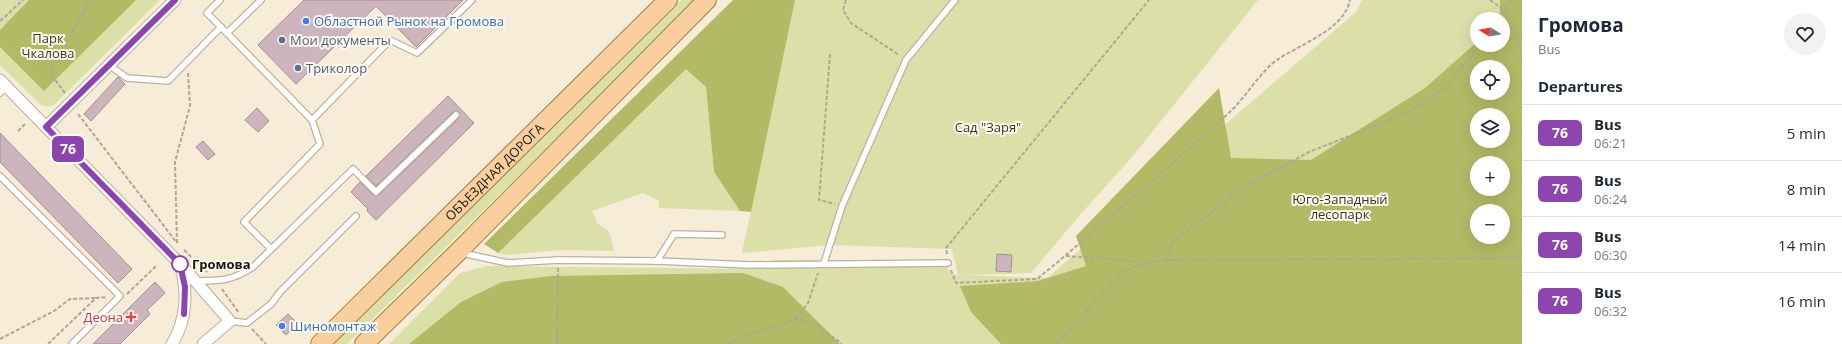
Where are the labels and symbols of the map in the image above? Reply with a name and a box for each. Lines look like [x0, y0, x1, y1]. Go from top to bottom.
place label: Областной Рынок на Громова [314, 12, 504, 30]
north arrow [1470, 12, 1510, 52]
marker: Областной Рынок на Громова [301, 16, 311, 26]
park label: Парк Чкалова [22, 29, 74, 62]
place label: Мои документы [290, 31, 391, 49]
marker: Мои документы [277, 35, 287, 45]
place label: Триколор [306, 59, 367, 77]
marker: Триколор [293, 63, 303, 73]
street label: ОБЪЕЗДНАЯ ДОРОГА [441, 118, 548, 225]
park label: Сад "Заря" [955, 118, 1021, 136]
line badge: 76 [50, 136, 86, 162]
park label: Юго-Западный лесопарк [1292, 190, 1388, 223]
marker: Громова [171, 255, 189, 273]
place label: Громова [192, 255, 251, 273]
place label: Деона [84, 308, 123, 326]
marker: Деона [126, 312, 136, 322]
place label: Шиномонтаж [290, 317, 377, 335]
marker: Шиномонтаж [277, 321, 287, 331]

